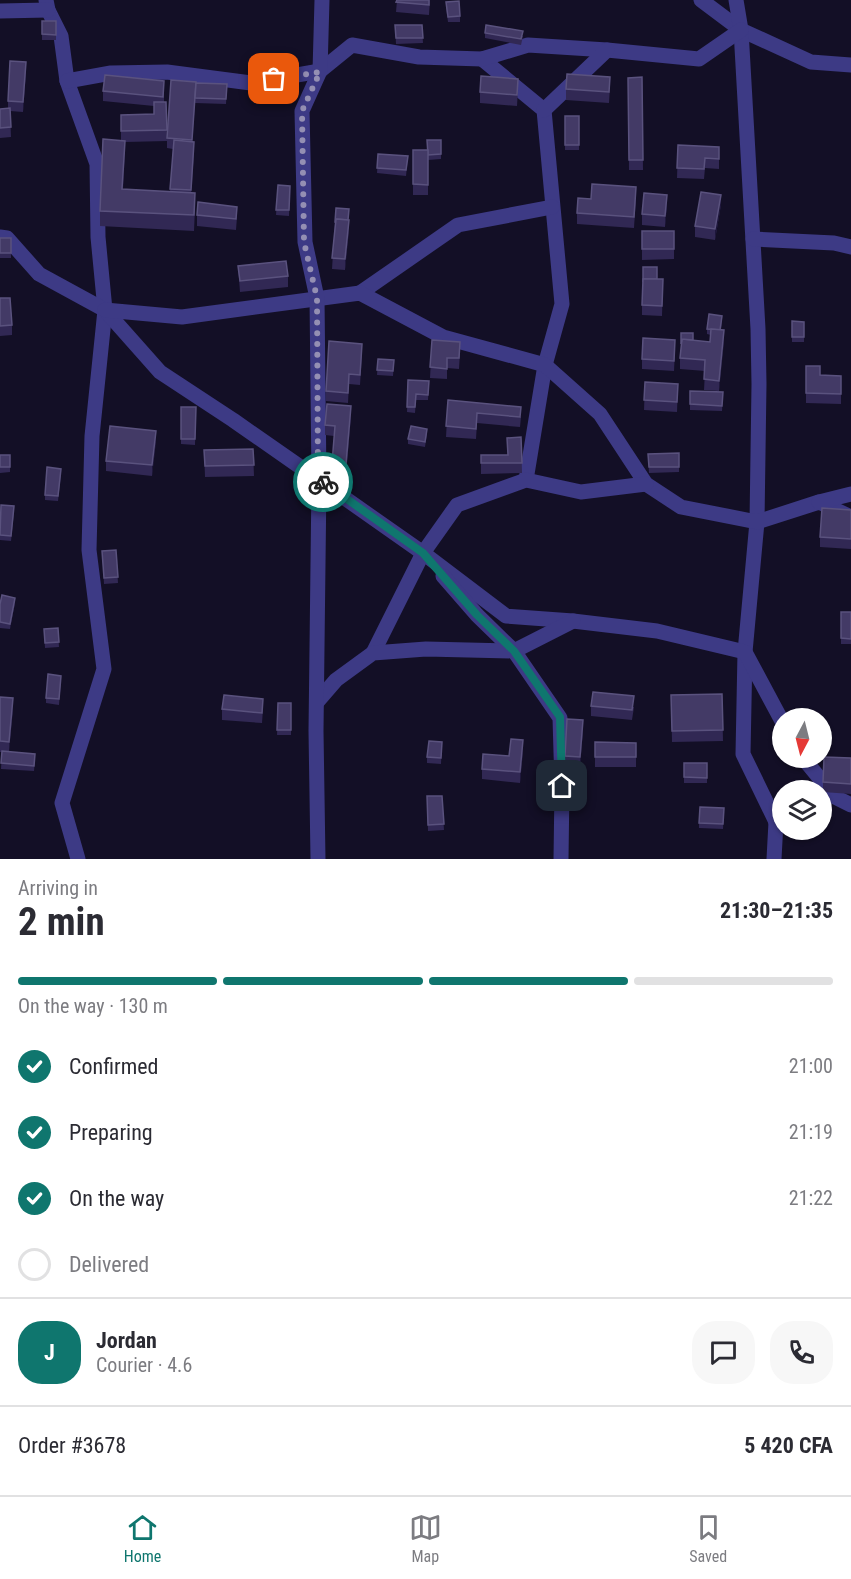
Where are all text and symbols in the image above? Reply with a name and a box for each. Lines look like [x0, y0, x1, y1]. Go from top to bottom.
pin [248, 53, 299, 104]
icon: bag [257, 62, 290, 95]
courier [293, 452, 353, 512]
icon: bike [307, 466, 340, 499]
north arrow [772, 708, 832, 768]
map controls [772, 708, 832, 840]
pin [536, 760, 587, 811]
icon: home [545, 769, 578, 802]
button: layers [772, 780, 832, 840]
text: Arriving in [18, 876, 98, 900]
text: 21:30–21:35 [720, 898, 833, 923]
text: 2 min [18, 899, 105, 945]
text: On the way · 130 m [18, 994, 168, 1018]
icon: check [18, 1050, 51, 1083]
text: Confirmed [69, 1054, 158, 1079]
text: 21:00 [789, 1054, 833, 1078]
icon: check [18, 1116, 51, 1149]
text: Preparing [69, 1120, 153, 1145]
text: 21:19 [789, 1120, 833, 1144]
icon: check [18, 1182, 51, 1215]
text: On the way [69, 1186, 164, 1211]
text: 21:22 [789, 1186, 833, 1210]
text: Delivered [69, 1252, 149, 1277]
button: chat [692, 1321, 755, 1384]
button: phone [770, 1321, 833, 1384]
text: Jordan [96, 1328, 157, 1353]
text: J [44, 1340, 55, 1365]
text: Courier · 4.6 [96, 1353, 192, 1377]
text: Order #3678 [18, 1433, 126, 1458]
text: 5 420 CFA [744, 1433, 833, 1458]
tab: Home [124, 1511, 161, 1566]
tab: Map [409, 1511, 442, 1566]
tab: Saved [689, 1511, 727, 1566]

